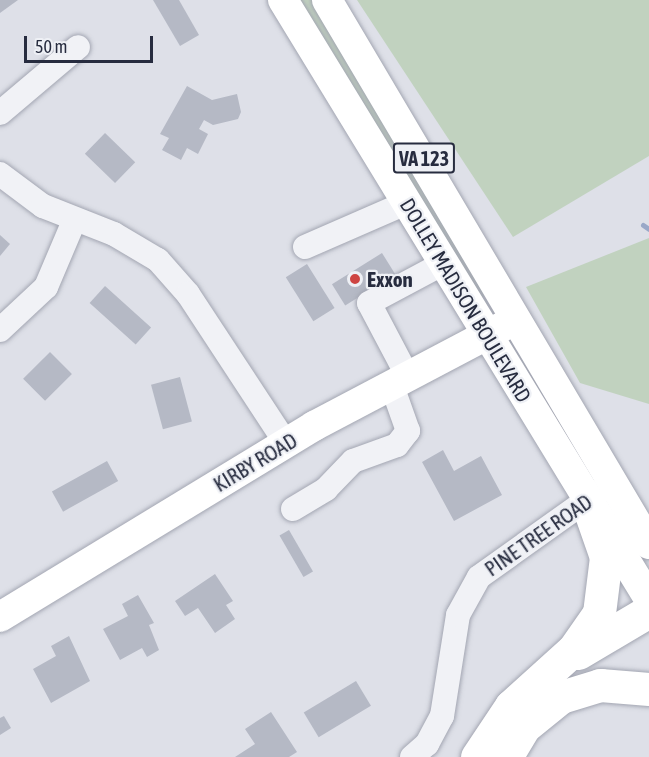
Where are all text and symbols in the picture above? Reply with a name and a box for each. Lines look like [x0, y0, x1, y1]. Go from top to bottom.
scale bar [27, 24, 156, 62]
text: 50 m [35, 36, 67, 57]
road number: VA 123 [392, 141, 456, 175]
street label: DOLLEY MADISON BOULEVARD [395, 193, 537, 407]
place label: Exxon [367, 266, 413, 292]
marker: Exxon [348, 272, 362, 286]
street label: KIRBY ROAD [209, 427, 301, 497]
street label: PINE TREE ROAD [480, 489, 596, 581]

